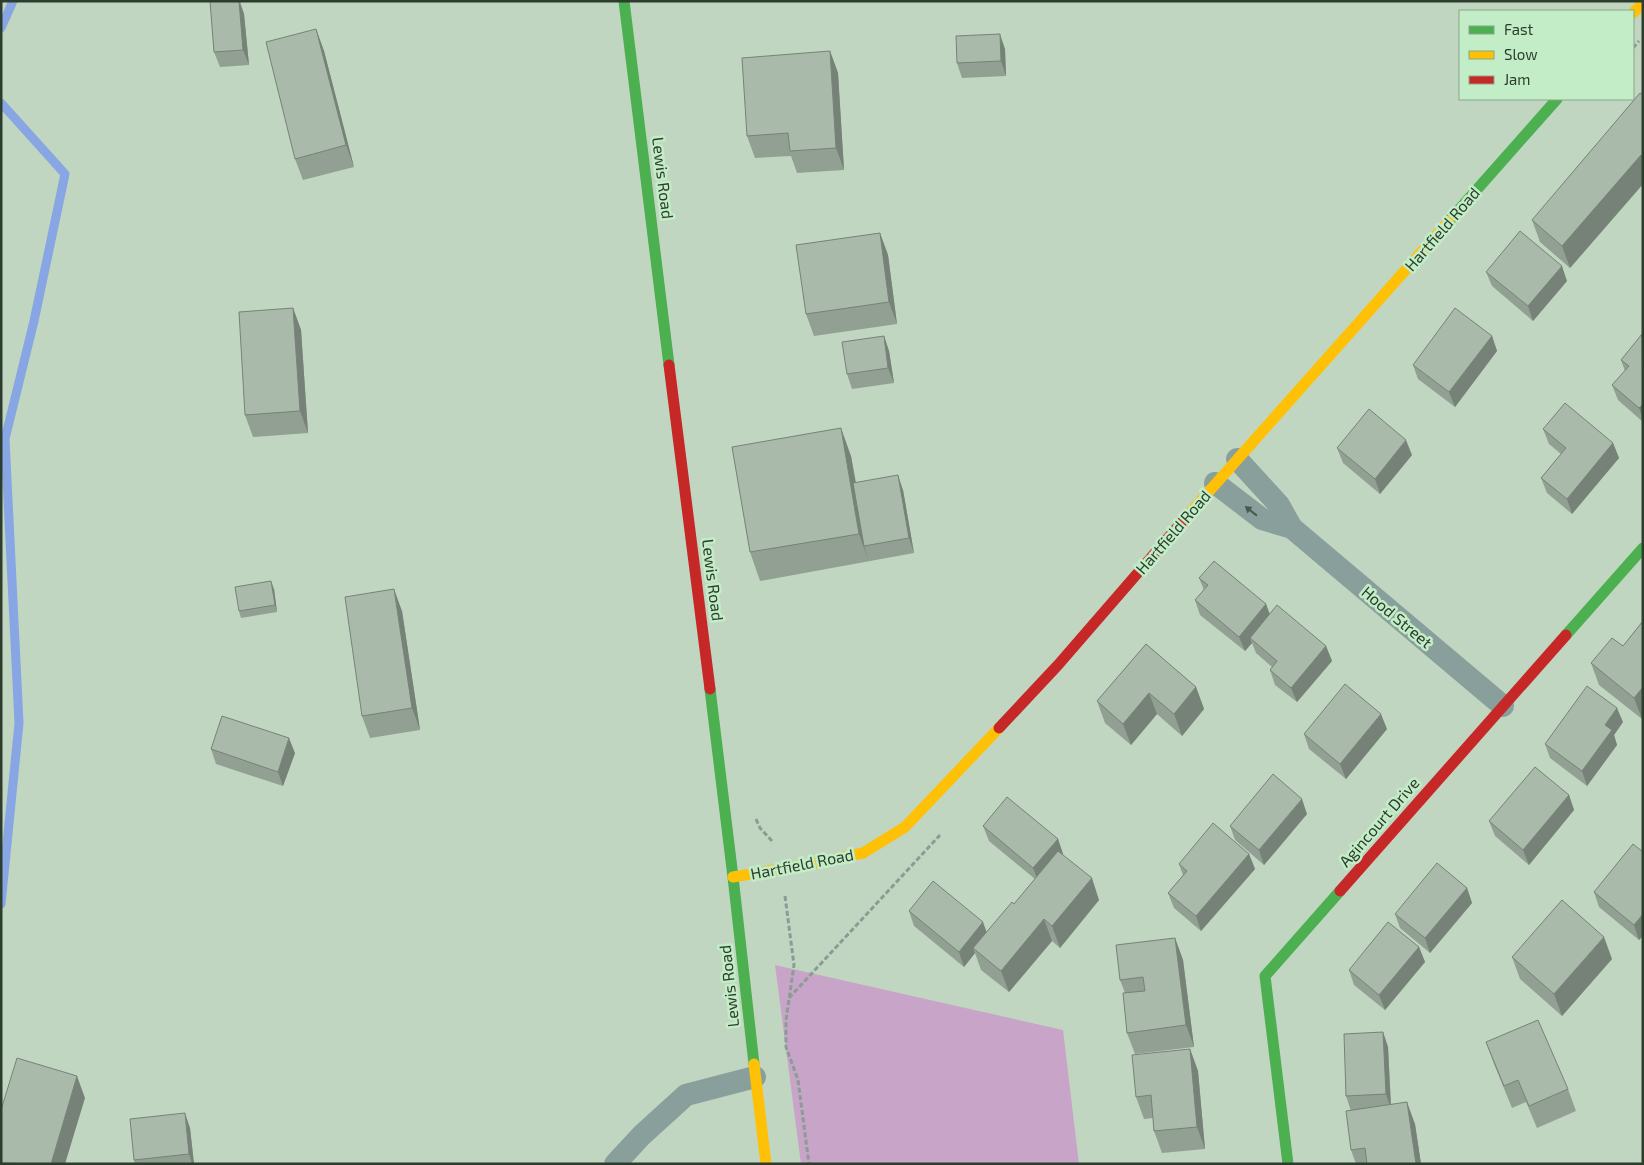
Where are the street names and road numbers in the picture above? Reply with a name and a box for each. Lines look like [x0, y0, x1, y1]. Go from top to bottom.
street label: Lewis Road [649, 136, 678, 220]
street label: Hartfield Road [1400, 183, 1483, 274]
street label: Hartfield Road [1131, 486, 1214, 577]
street label: Lewis Road [699, 538, 728, 622]
street label: Hood Street [1358, 582, 1436, 652]
street label: Agincourt Drive [1335, 773, 1423, 870]
street label: Hartfield Road [749, 844, 855, 883]
street label: Lewis Road [715, 944, 742, 1028]

